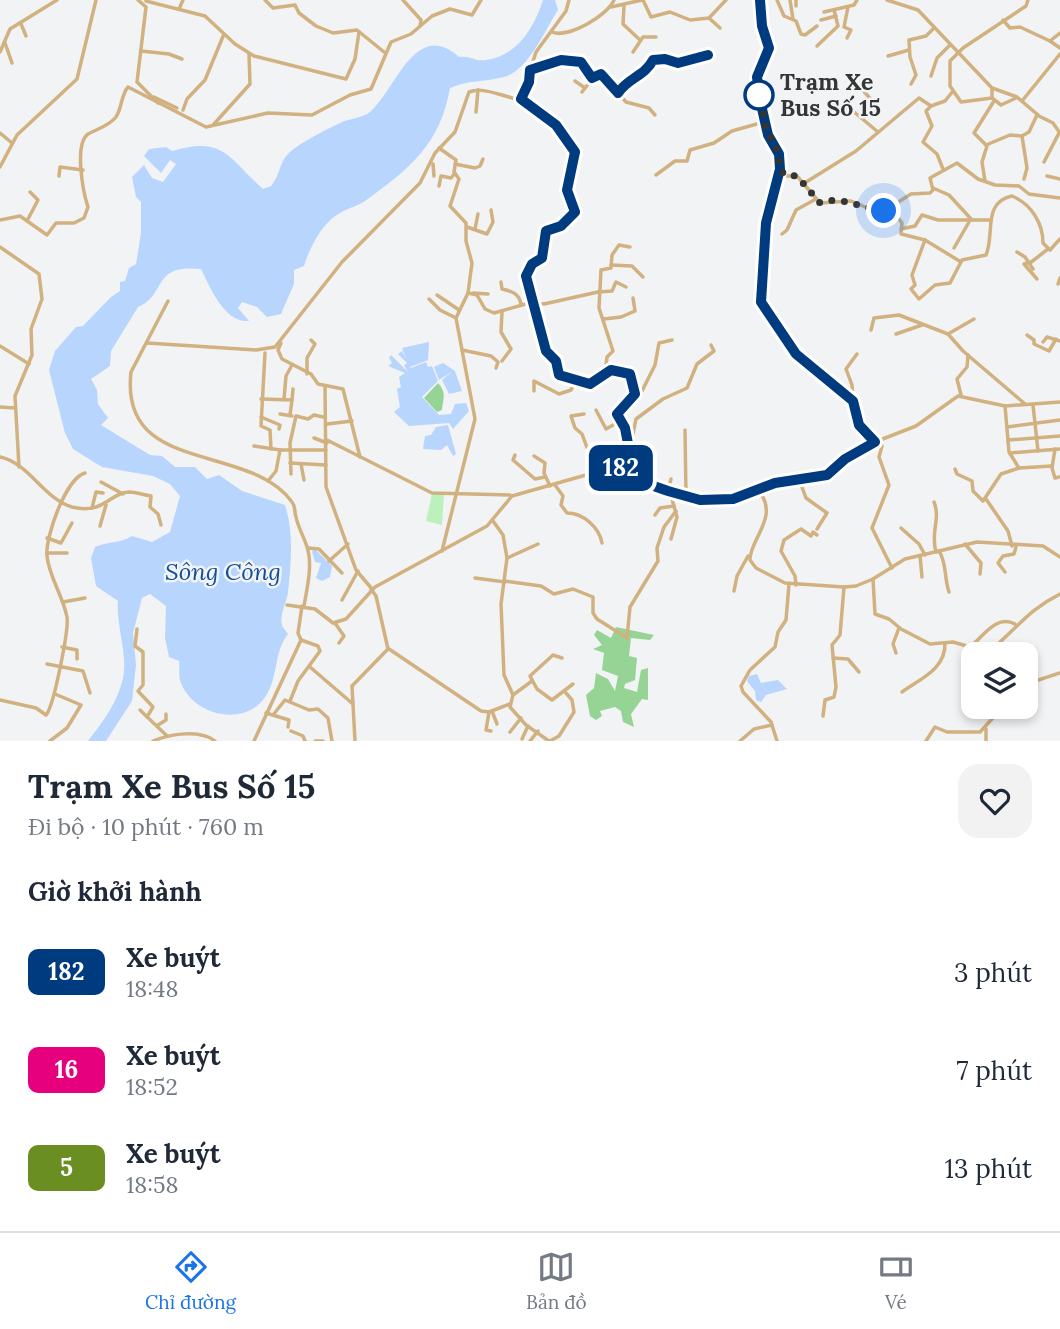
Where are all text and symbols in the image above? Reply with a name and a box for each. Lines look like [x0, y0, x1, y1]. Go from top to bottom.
place label: Trạm Xe Bus Số 15 [780, 67, 881, 122]
marker: Trạm Xe Bus Số 15 [744, 80, 774, 110]
your location [866, 193, 901, 228]
line badge: 182 [581, 445, 661, 491]
text: 182 [603, 452, 639, 483]
water label: Sông Công [165, 556, 281, 587]
map controls [961, 642, 1038, 719]
button: layers [961, 642, 1038, 719]
button: heart [958, 764, 1032, 838]
text: Trạm Xe Bus Số 15 [28, 765, 315, 807]
text: Đi bộ · 10 phút · 760 m [28, 812, 264, 841]
text: Giờ khởi hành [28, 875, 202, 908]
text: Xe buýt [126, 941, 220, 974]
text: 182 [48, 956, 85, 987]
text: 3 phút [954, 956, 1032, 989]
text: 18:48 [126, 974, 178, 1003]
text: Xe buýt [126, 1039, 220, 1072]
text: 16 [55, 1054, 78, 1085]
text: 7 phút [956, 1054, 1032, 1087]
text: 18:52 [126, 1072, 178, 1101]
text: Xe buýt [126, 1137, 220, 1170]
text: 5 [60, 1152, 73, 1183]
text: 13 phút [945, 1152, 1032, 1185]
text: 18:58 [126, 1170, 179, 1199]
tab: Chỉ đường [145, 1248, 236, 1314]
tab: Bản đồ [526, 1248, 587, 1314]
tab: Vé [877, 1248, 915, 1314]

